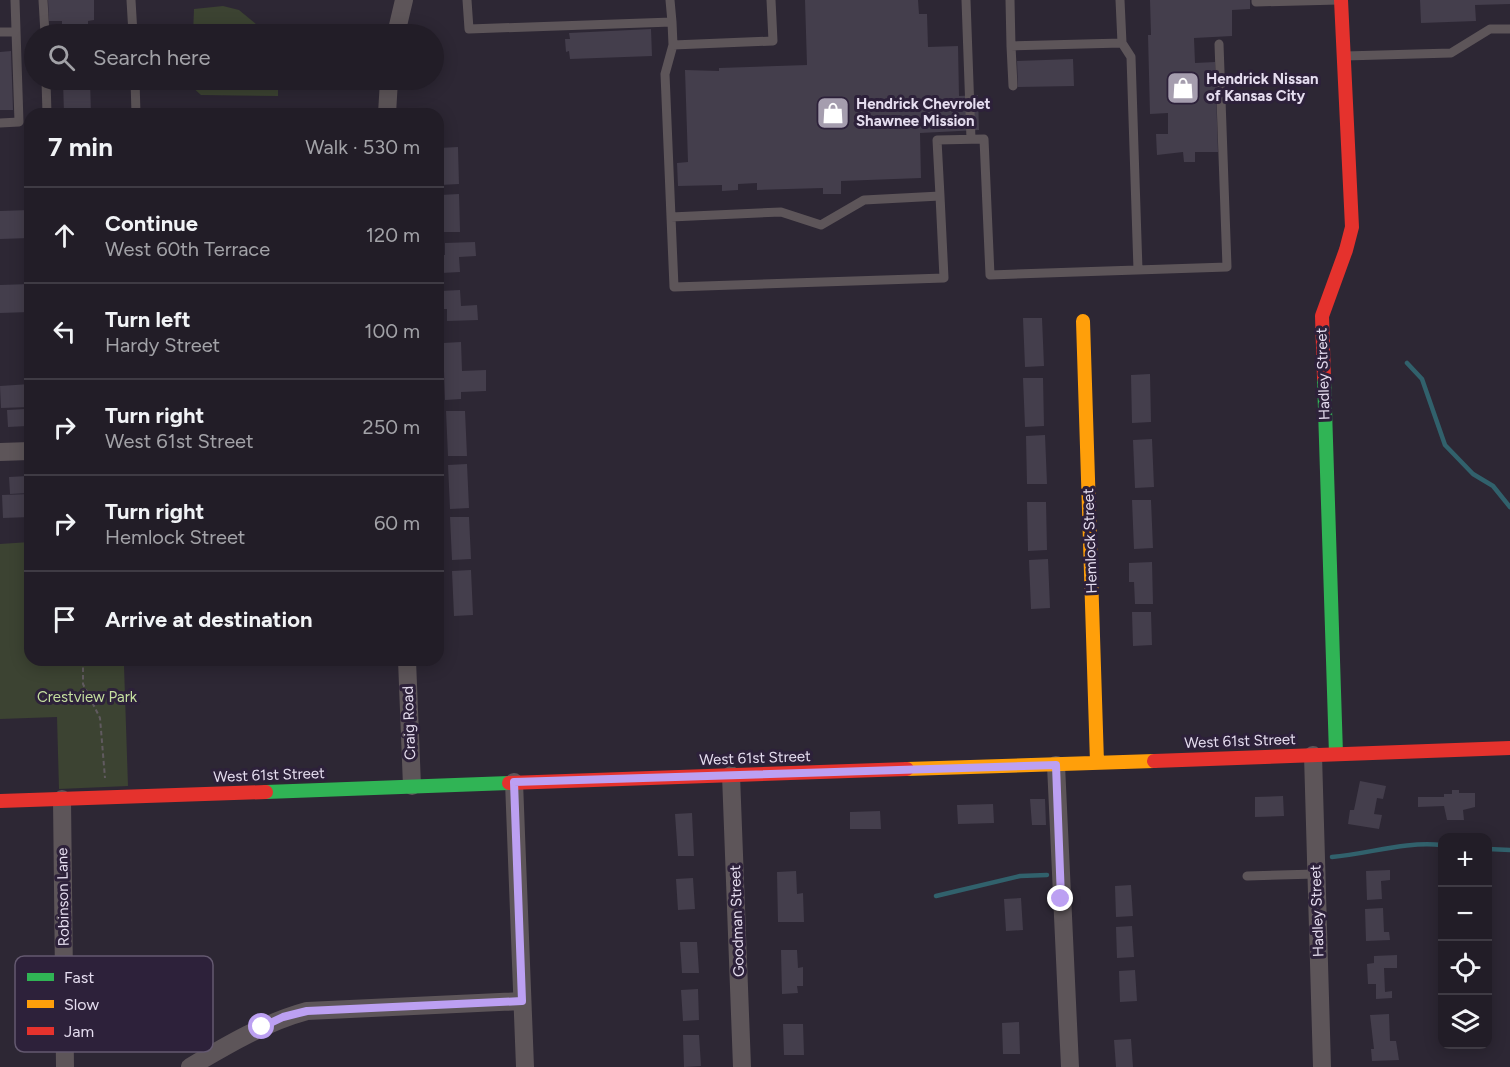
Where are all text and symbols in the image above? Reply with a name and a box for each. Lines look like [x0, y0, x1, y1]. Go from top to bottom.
search box [24, 24, 444, 90]
icon: search [45, 41, 78, 74]
text: Search here [93, 44, 211, 71]
shop icon: Hendrick Nissan of Kansas City [1165, 70, 1201, 106]
place label: Hendrick Nissan of Kansas City [1206, 70, 1318, 105]
shop icon: Hendrick Chevrolet Shawnee Mission [815, 95, 851, 131]
place label: Hendrick Chevrolet Shawnee Mission [856, 95, 991, 130]
text: 7 min [48, 131, 113, 163]
text: Walk · 530 m [305, 135, 420, 159]
text: Continue [105, 210, 198, 237]
icon: ahead [48, 219, 81, 252]
text: 120 m [366, 223, 420, 247]
text: West 60th Terrace [105, 237, 270, 261]
text: Turn left [105, 306, 191, 333]
icon: left [48, 315, 81, 348]
text: 100 m [364, 319, 420, 343]
street label: Hadley Street [1312, 327, 1334, 421]
text: Hardy Street [105, 333, 220, 357]
text: Turn right [105, 402, 204, 429]
icon: right [48, 411, 81, 444]
text: 250 m [363, 415, 420, 439]
text: West 61st Street [105, 429, 254, 453]
street label: Hemlock Street [1079, 488, 1101, 594]
text: Turn right [105, 498, 204, 525]
icon: right [48, 507, 81, 540]
text: 60 m [374, 511, 420, 535]
text: Hemlock Street [105, 525, 245, 549]
icon: arrive [48, 603, 81, 636]
text: Arrive at destination [105, 606, 313, 633]
street label: Craig Road [399, 686, 419, 760]
park label: Crestview Park [37, 688, 138, 706]
street label: West 61st Street [1184, 730, 1296, 752]
street label: West 61st Street [699, 747, 811, 769]
street label: West 61st Street [213, 764, 325, 786]
map controls [1438, 833, 1492, 1049]
button: + [1438, 833, 1492, 887]
street label: Robinson Lane [53, 848, 73, 946]
street label: Goodman Street [726, 864, 748, 977]
street label: Hadley Street [1306, 864, 1328, 958]
route end [1047, 885, 1073, 911]
button: − [1438, 887, 1492, 941]
button: locate [1438, 941, 1492, 995]
legend [15, 956, 213, 1052]
text: Fast [64, 968, 94, 987]
text: Slow [64, 995, 99, 1014]
button: layers [1438, 995, 1492, 1049]
route start [248, 1013, 274, 1039]
text: Jam [64, 1022, 94, 1041]

